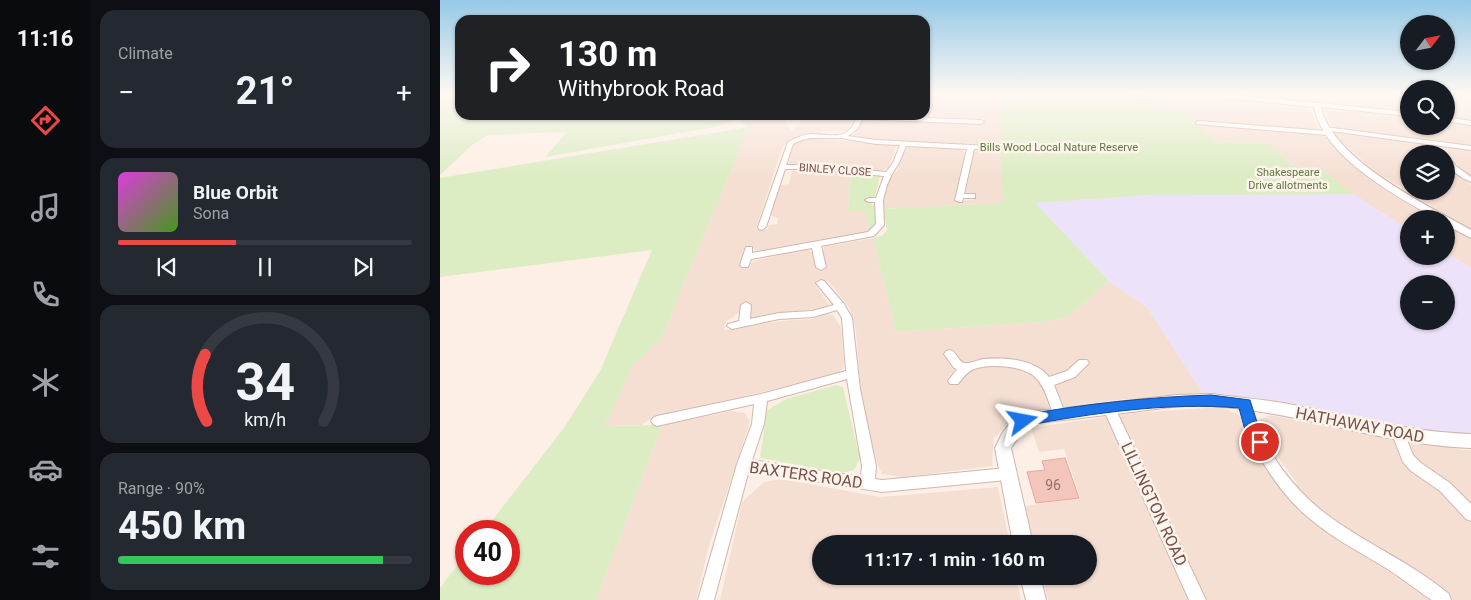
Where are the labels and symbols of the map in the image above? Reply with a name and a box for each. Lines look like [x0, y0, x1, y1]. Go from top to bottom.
north arrow [1400, 15, 1455, 70]
park label: Bills Wood Local Nature Reserve [980, 141, 1138, 154]
street label: BINLEY CLOSE [798, 161, 872, 179]
park label: Shakespeare Drive allotments [1248, 166, 1328, 192]
position arrow [996, 394, 1048, 446]
street label: HATHAWAY ROAD [1294, 403, 1426, 447]
pin [1239, 421, 1281, 463]
street label: LILLINGTON ROAD [1117, 439, 1191, 569]
street label: BAXTERS ROAD [748, 458, 864, 492]
house number: 96 [1045, 477, 1061, 493]
speed limit sign: 40 [455, 520, 520, 585]

